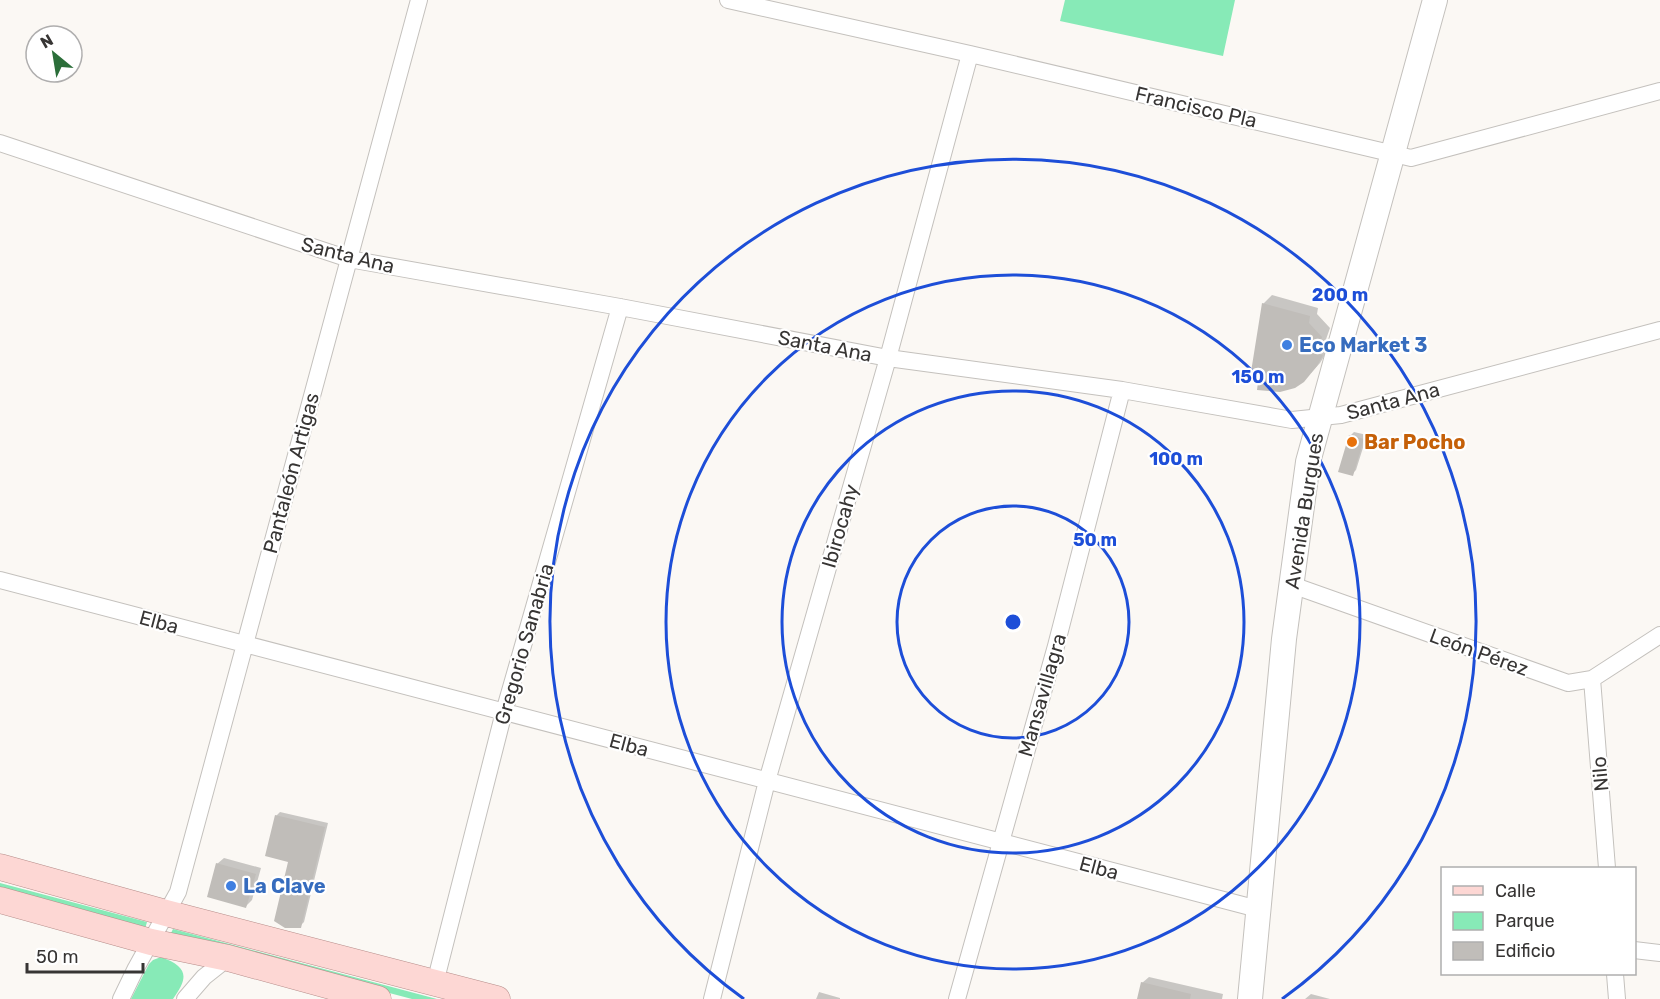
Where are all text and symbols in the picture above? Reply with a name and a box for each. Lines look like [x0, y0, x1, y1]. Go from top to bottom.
north arrow [24, 24, 84, 84]
text: N [37, 30, 56, 53]
street label: Francisco Pla [1133, 81, 1259, 133]
street label: Santa Ana [299, 232, 397, 278]
text: 200 m [1312, 284, 1368, 306]
street label: Santa Ana [776, 325, 874, 367]
place label: Eco Market 3 [1299, 333, 1427, 357]
marker: Eco Market 3 [1280, 338, 1294, 352]
text: 150 m [1231, 366, 1285, 388]
street label: Santa Ana [1344, 377, 1442, 425]
street label: Pantaleón Artigas [258, 390, 324, 556]
place label: Bar Pocho [1364, 430, 1465, 454]
street label: Avenida Burgues [1280, 431, 1328, 591]
marker: Bar Pocho [1345, 435, 1359, 449]
text: 100 m [1149, 448, 1203, 470]
street label: Ibirocahy [817, 481, 863, 571]
text: 50 m [1073, 529, 1117, 551]
street label: Gregorio Sanabria [490, 561, 558, 727]
street label: Elba [137, 605, 181, 639]
centre of rings [1003, 612, 1023, 632]
street label: León Pérez [1426, 623, 1532, 681]
street label: Mansavillagra [1013, 631, 1071, 759]
street label: Elba [607, 728, 651, 762]
street label: Nilo [1587, 755, 1613, 793]
street label: Elba [1077, 851, 1121, 885]
legend [1441, 867, 1636, 975]
place label: La Clave [243, 874, 326, 898]
marker: La Clave [224, 879, 238, 893]
text: Calle [1495, 880, 1536, 902]
text: Parque [1495, 910, 1555, 932]
scale bar [27, 936, 142, 974]
text: Edificio [1495, 940, 1555, 962]
text: 50 m [36, 946, 79, 968]

